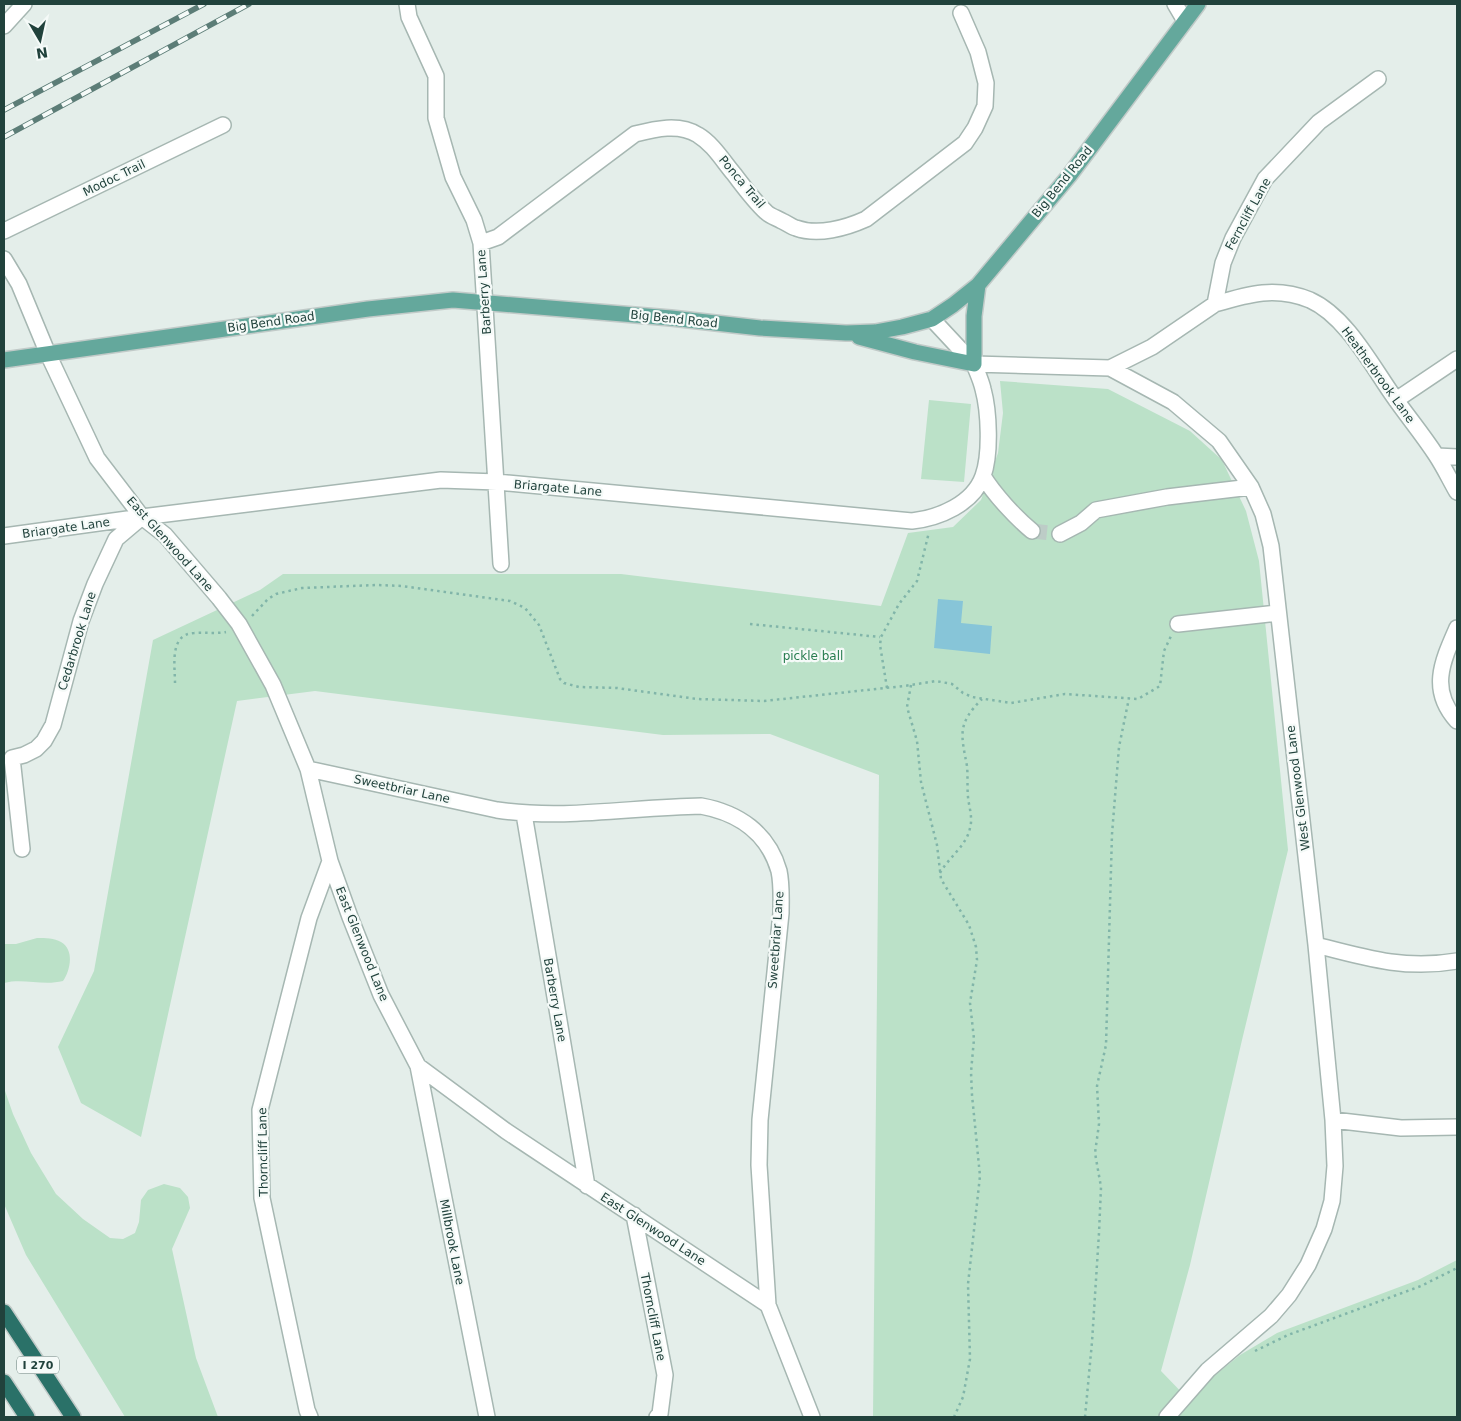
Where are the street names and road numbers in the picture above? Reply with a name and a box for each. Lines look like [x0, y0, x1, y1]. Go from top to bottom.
street label: Big Bend Road [1029, 143, 1095, 221]
street label: Ponca Trail [716, 153, 768, 211]
street label: Modoc Trail [81, 157, 147, 199]
street label: Ferncliff Lane [1222, 175, 1274, 253]
street label: Barberry Lane [474, 249, 494, 335]
street label: Big Bend Road [630, 307, 718, 331]
street label: Big Bend Road [227, 309, 315, 335]
street label: Heatherbrook Lane [1338, 324, 1418, 426]
street label: Briargate Lane [513, 477, 603, 499]
street label: East Glenwood Lane [124, 494, 216, 594]
street label: Briargate Lane [21, 515, 111, 541]
street label: Cedarbrook Lane [55, 590, 99, 692]
street label: West Glenwood Lane [1283, 725, 1313, 851]
street label: Sweetbriar Lane [353, 772, 451, 806]
street label: East Glenwood Lane [333, 885, 391, 1003]
street label: Sweetbriar Lane [766, 891, 786, 989]
street label: Barberry Lane [541, 957, 569, 1043]
street label: Thorncliff Lane [255, 1107, 271, 1198]
street label: East Glenwood Lane [598, 1190, 708, 1268]
street label: Millbrook Lane [437, 1198, 467, 1286]
street label: Thorncliff Lane [637, 1271, 668, 1362]
road number: I 270 [17, 1356, 59, 1374]

